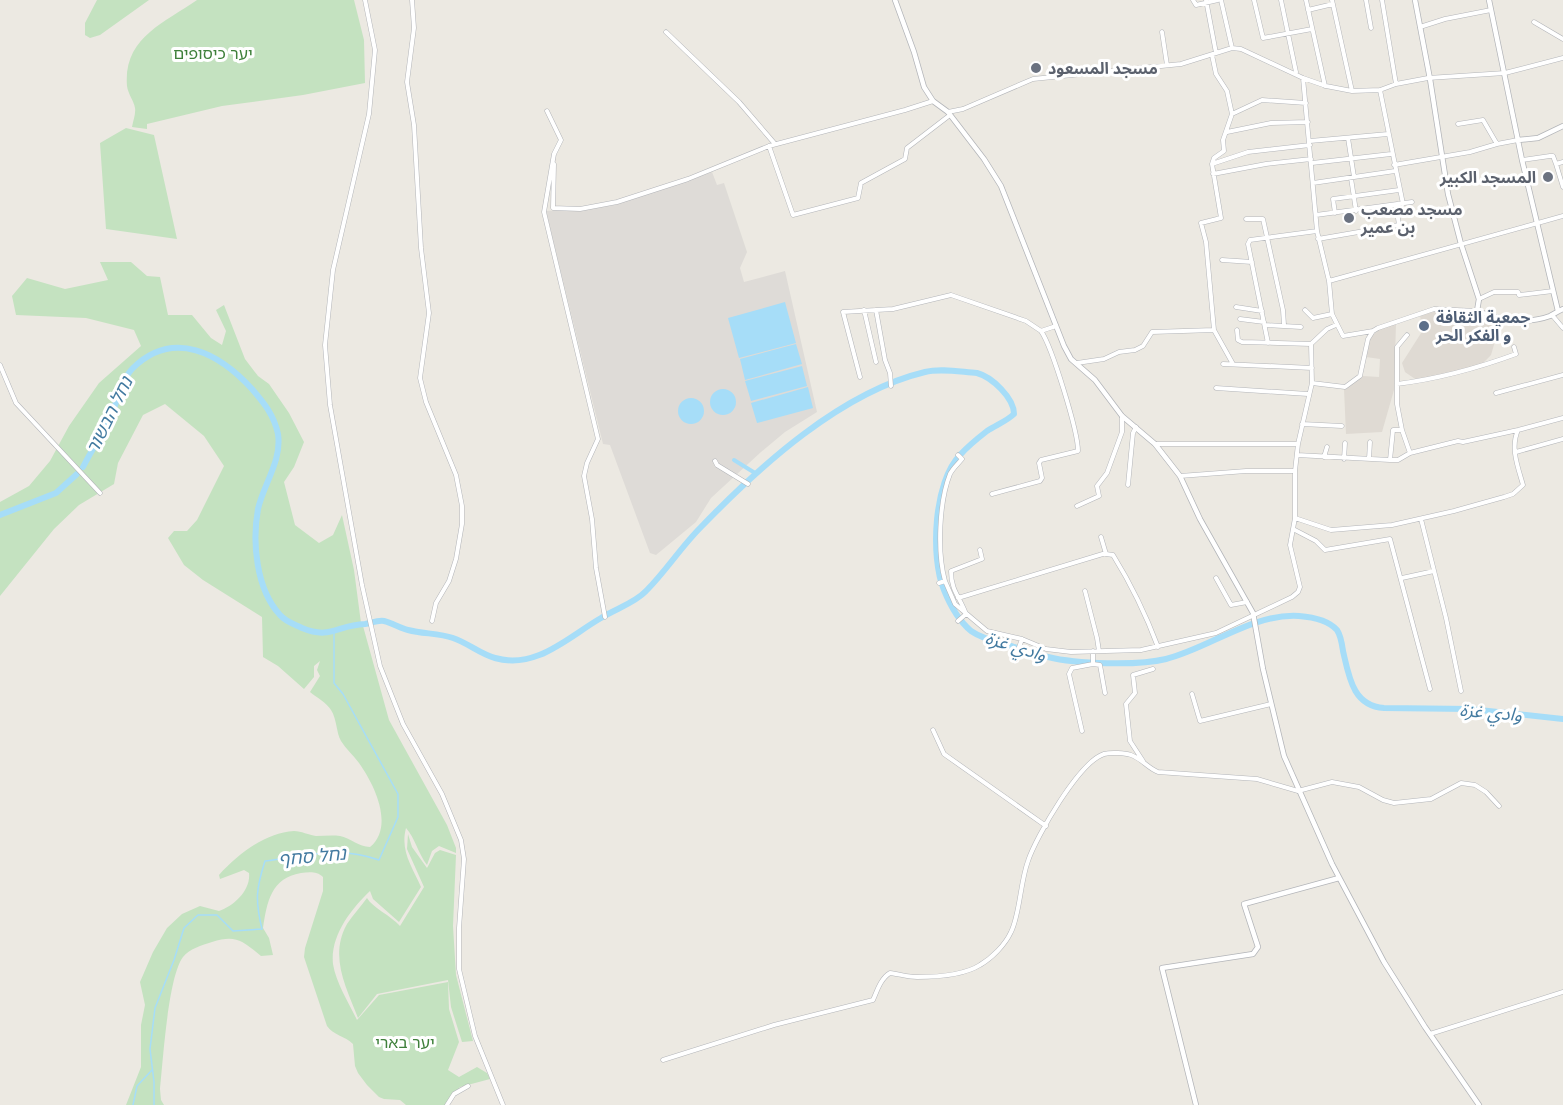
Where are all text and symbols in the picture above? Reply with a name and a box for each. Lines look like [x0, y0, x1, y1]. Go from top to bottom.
park label: יער כיסופים [173, 43, 253, 63]
place label: مسجد المسعود [1048, 58, 1158, 78]
marker: مسجد المسعود [1029, 61, 1043, 75]
place label: المسجد الكبير [1439, 167, 1536, 187]
marker: المسجد الكبير [1541, 170, 1555, 184]
place label: مسجد مصعب بن عمير [1360, 199, 1463, 237]
marker: مسجد مصعب بن عمير [1342, 211, 1356, 225]
place label: جمعية الثقافة و الفكر الحر [1435, 307, 1530, 345]
marker: جمعية الثقافة و الفكر الحر [1417, 319, 1431, 333]
water label: נחל הבשור [81, 372, 137, 457]
water label: وادي غزة [982, 627, 1049, 669]
water label: وادي غزة [1459, 699, 1523, 729]
water label: נחל סחף [277, 842, 348, 869]
park label: יער בארי [375, 1032, 435, 1052]

